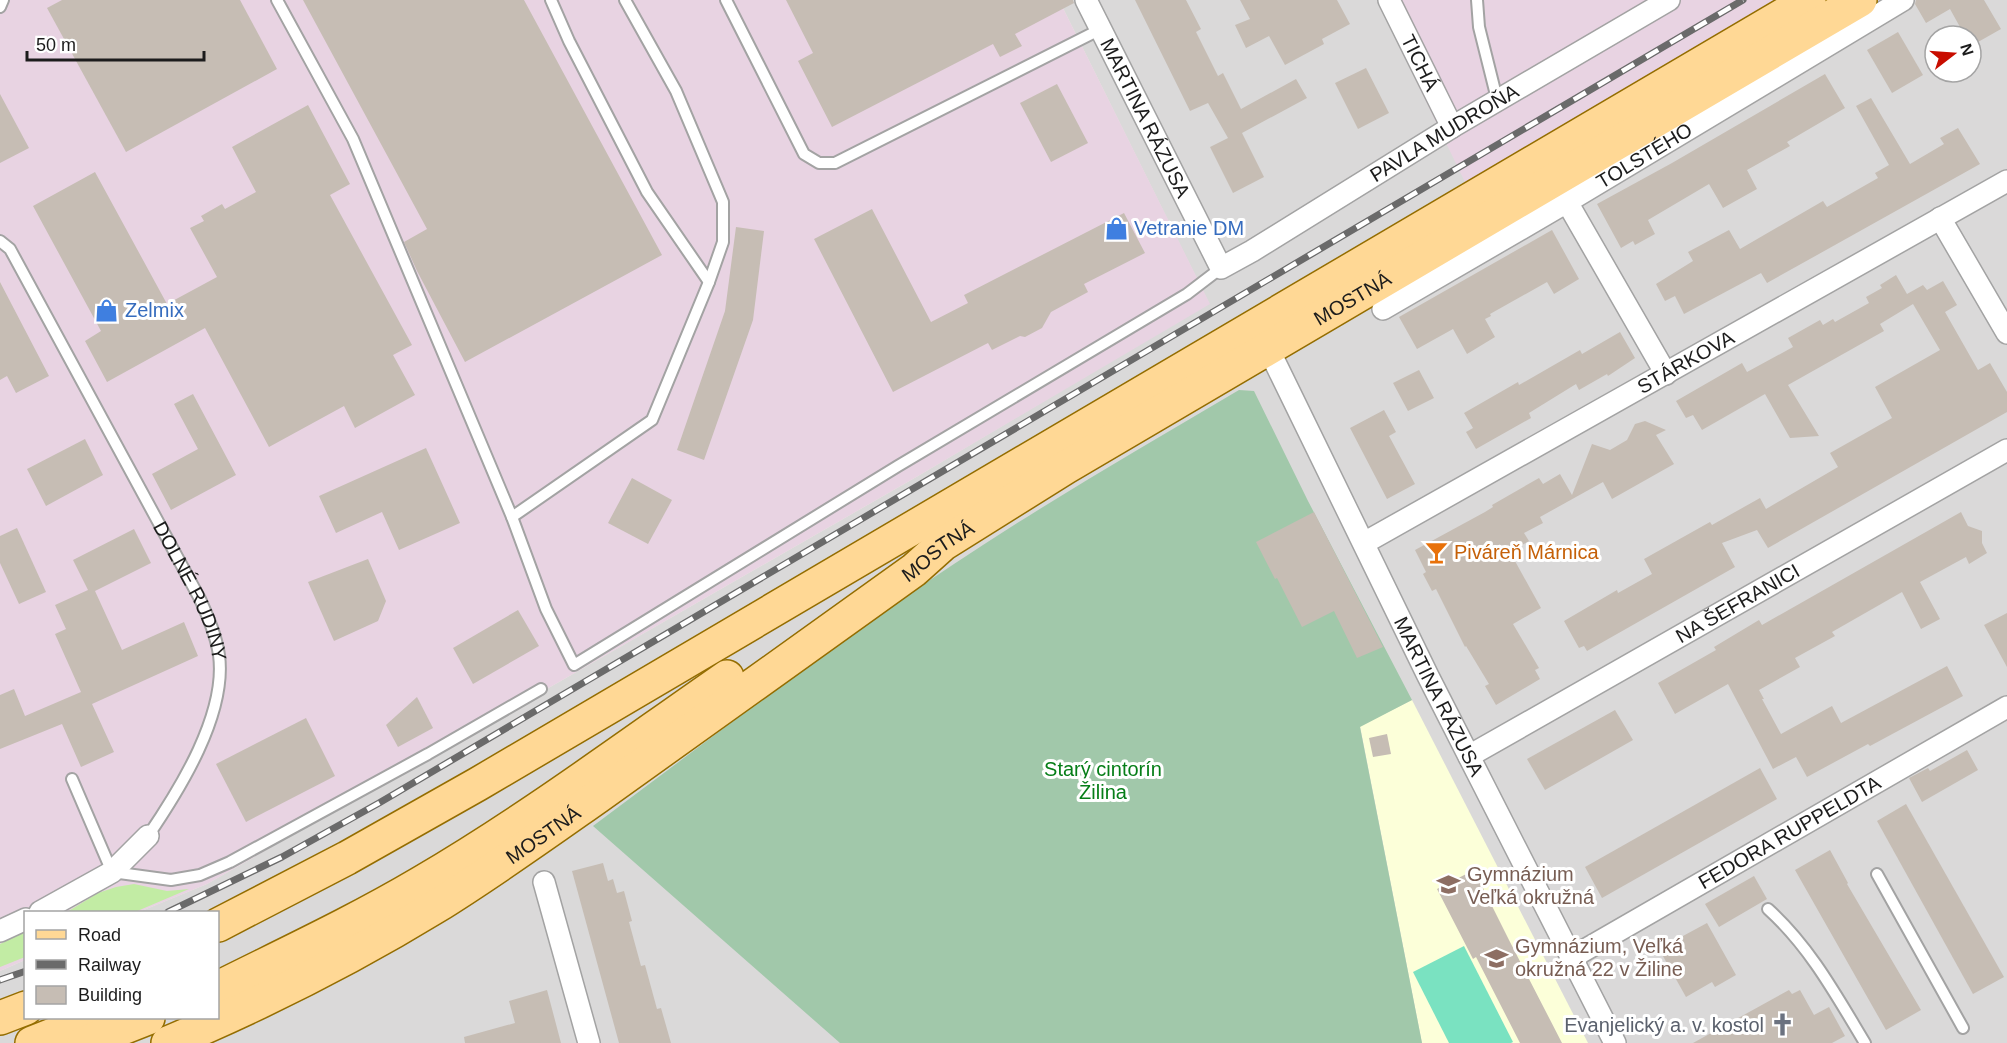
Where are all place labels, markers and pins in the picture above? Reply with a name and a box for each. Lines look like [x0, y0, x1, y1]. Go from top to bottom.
shop icon: Vetranie DM [1103, 215, 1129, 241]
place label: Vetranie DM [1134, 217, 1244, 239]
shop icon: Zelmix [94, 297, 120, 323]
place label: Zelmix [125, 299, 184, 321]
bar icon: Piváreň Márnica [1423, 539, 1449, 565]
place label: Piváreň Márnica [1454, 541, 1599, 563]
place label: Gymnázium Veľká okružná [1467, 863, 1595, 908]
school or university icon: Gymnázium Veľká okružná [1436, 872, 1462, 898]
place label: Gymnázium, Veľká okružná 22 v Žiline [1515, 935, 1684, 980]
school or university icon: Gymnázium, Veľká okružná 22 v Žiline [1484, 945, 1510, 971]
church icon: Evanjelický a. v. kostol [1769, 1012, 1795, 1038]
place label: Evanjelický a. v. kostol [1564, 1014, 1764, 1036]

